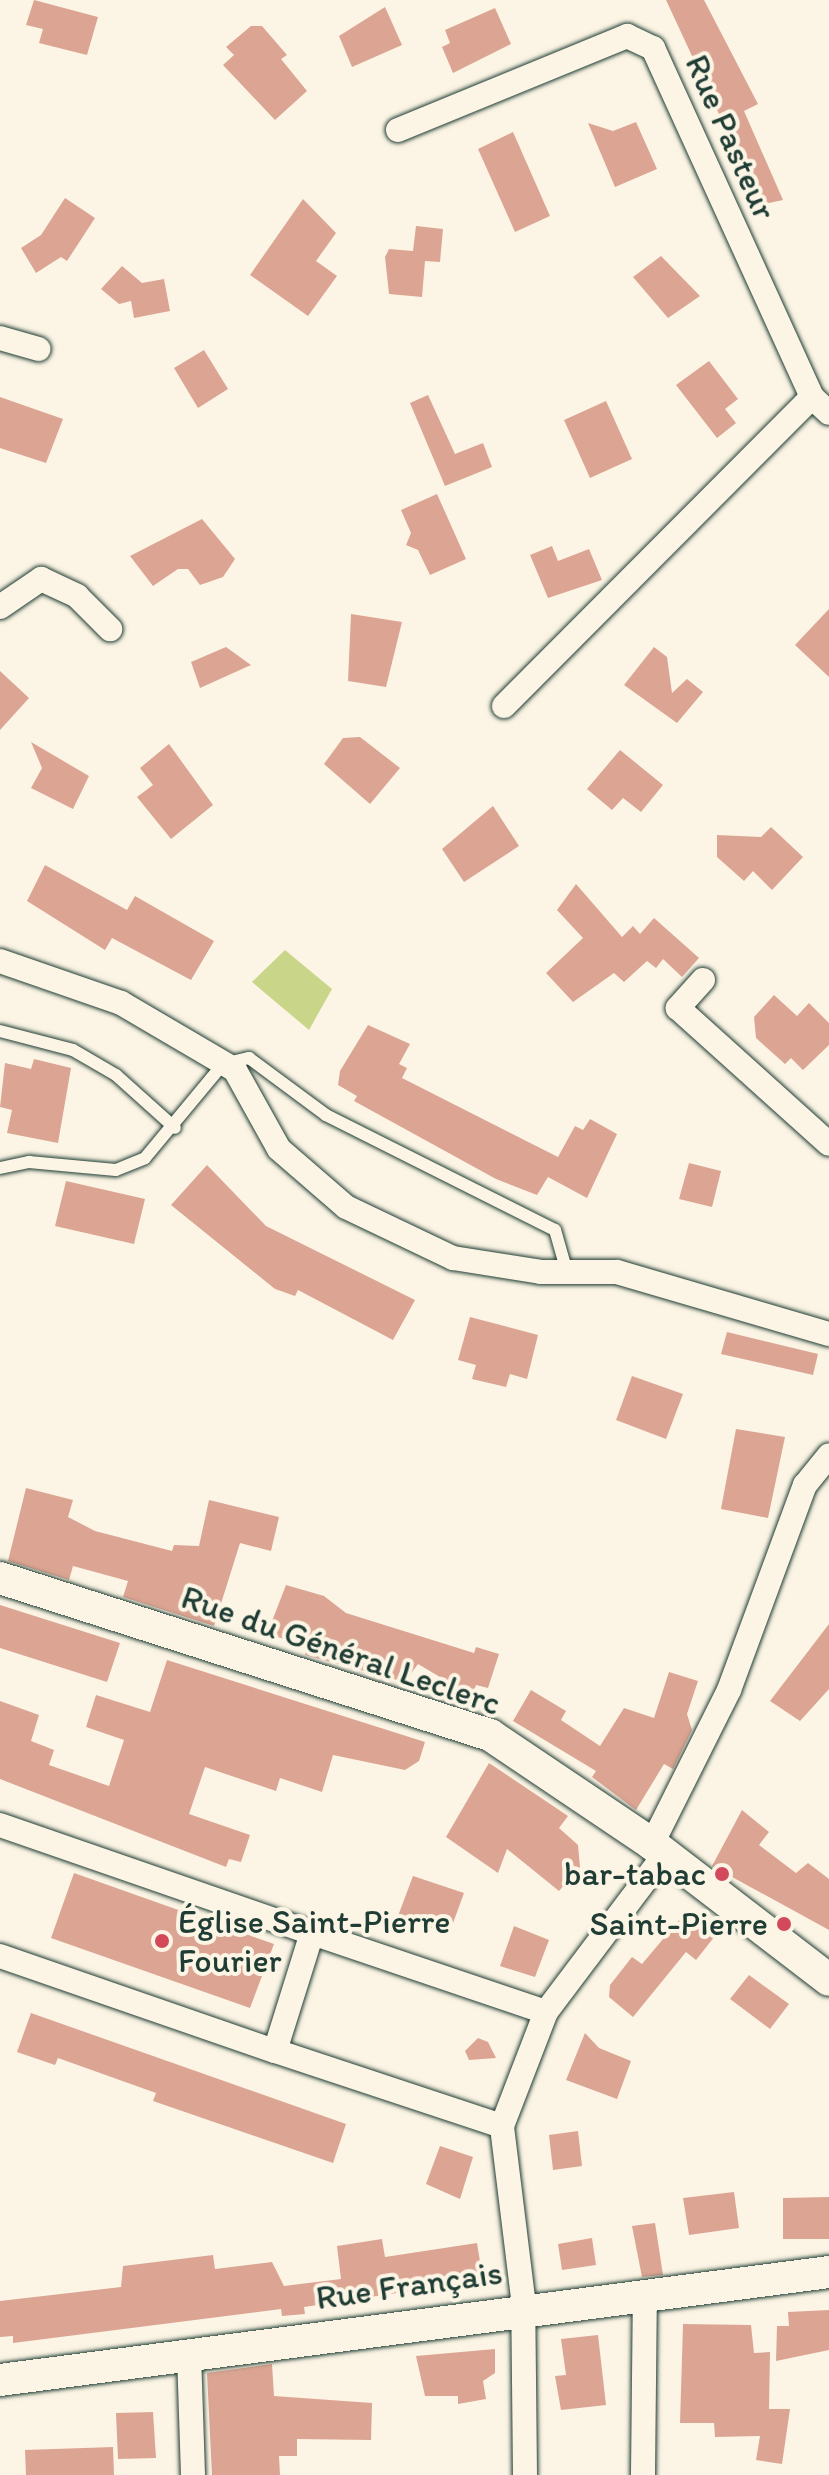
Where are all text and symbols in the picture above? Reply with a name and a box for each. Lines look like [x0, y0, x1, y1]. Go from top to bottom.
street label: Rue Pasteur [677, 49, 785, 225]
street label: Rue du Général Leclerc [176, 1576, 506, 1724]
place label: bar-tabac [564, 1854, 706, 1894]
marker: bar-tabac [713, 1865, 731, 1883]
place label: Église Saint-Pierre Fourier [178, 1901, 450, 1980]
place label: Saint-Pierre [590, 1904, 768, 1944]
marker: Saint-Pierre [775, 1915, 793, 1933]
marker: Église Saint-Pierre Fourier [153, 1932, 171, 1950]
street label: Rue Français [314, 2252, 504, 2318]

